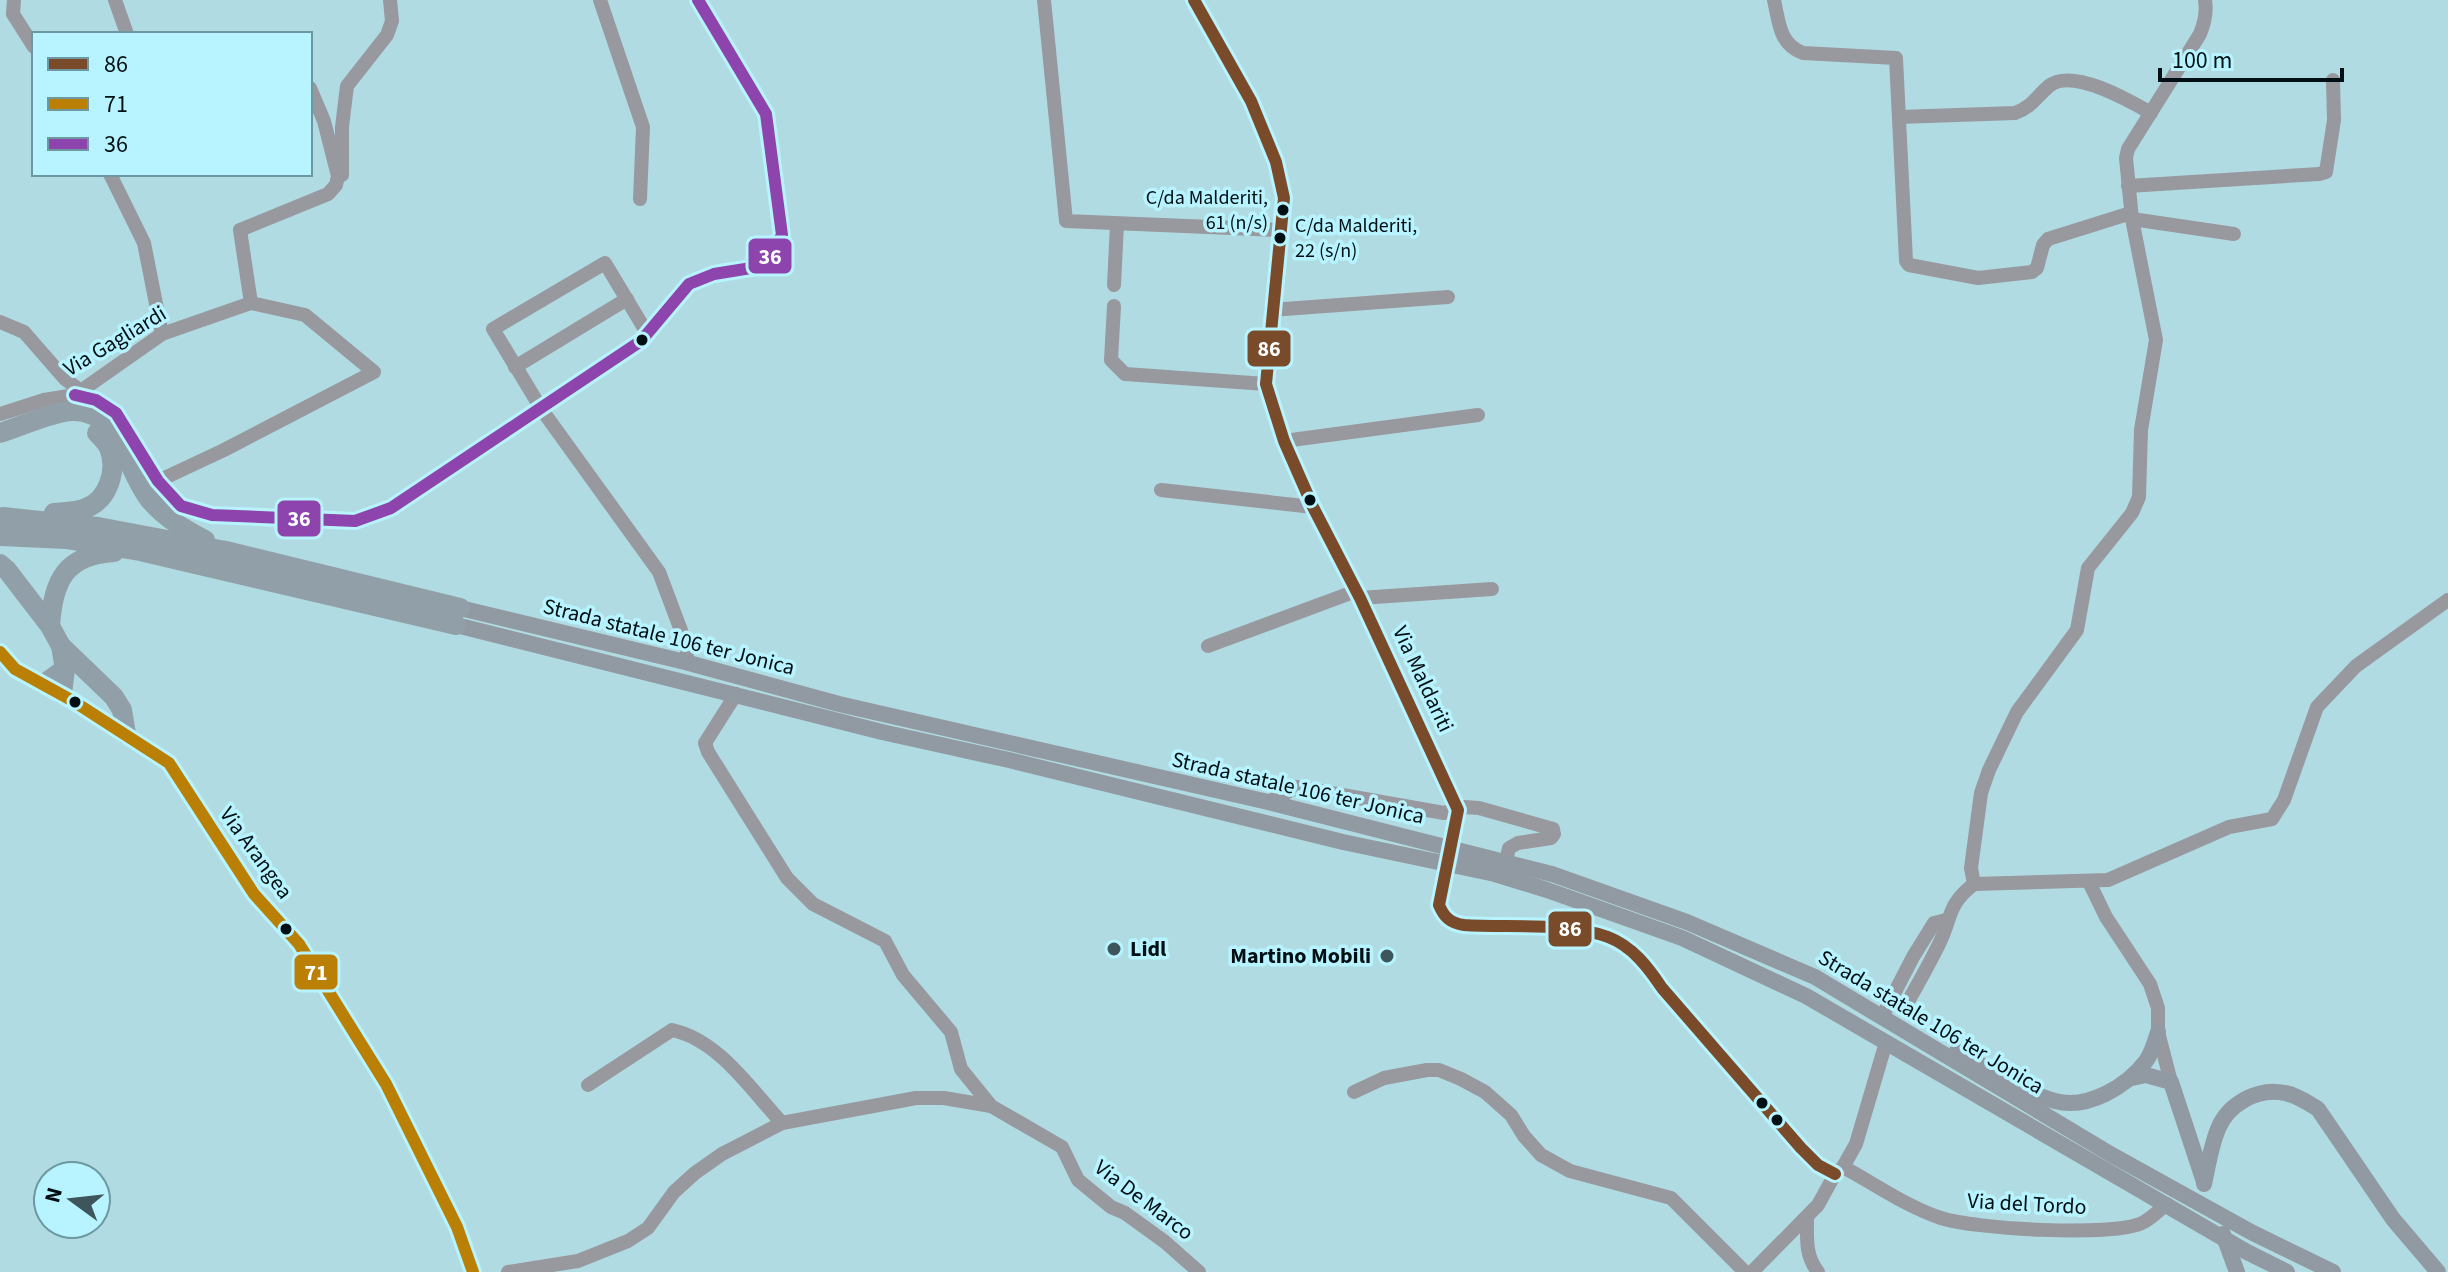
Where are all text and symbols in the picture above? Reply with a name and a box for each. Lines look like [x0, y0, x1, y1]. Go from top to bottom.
legend [32, 32, 312, 176]
scale bar [2160, 32, 2342, 82]
text: 100 m [2172, 43, 2232, 78]
text: 86 [104, 47, 128, 82]
text: 71 [104, 87, 128, 122]
text: 36 [104, 127, 128, 162]
place label: C/da Malderiti, 61 (n/s) [1146, 184, 1268, 237]
marker: C/da Malderiti, 61 (n/s) [1275, 202, 1291, 218]
place label: C/da Malderiti, 22 (s/n) [1295, 212, 1417, 265]
marker: C/da Malderiti, 22 (s/n) [1272, 230, 1288, 246]
line badge: 36 [747, 237, 793, 275]
text: 36 [758, 241, 782, 273]
street label: Via Gagliardi [57, 298, 173, 384]
line badge: 86 [1246, 329, 1292, 368]
unlabelled marker [634, 332, 650, 348]
text: 86 [1257, 333, 1281, 365]
unlabelled marker [1302, 492, 1318, 508]
line badge: 36 [276, 499, 322, 538]
text: 36 [287, 503, 311, 535]
street label: Strada statale 106 ter Jonica [540, 590, 798, 684]
street label: Via Maldariti [1384, 621, 1462, 737]
unlabelled marker [67, 694, 83, 710]
street label: Strada statale 106 ter Jonica [1169, 743, 1427, 833]
street label: Via Arangea [212, 800, 300, 906]
line badge: 86 [1547, 910, 1593, 948]
text: 86 [1558, 913, 1582, 945]
unlabelled marker [278, 921, 294, 937]
place label: Lidl [1130, 933, 1167, 965]
marker: Lidl [1105, 940, 1123, 958]
place label: Martino Mobili [1230, 940, 1371, 972]
street label: Strada statale 106 ter Jonica [1812, 942, 2050, 1102]
marker: Martino Mobili [1378, 947, 1396, 965]
line badge: 71 [293, 953, 339, 991]
text: 71 [304, 957, 328, 989]
unlabelled marker [1754, 1095, 1770, 1111]
unlabelled marker [1769, 1112, 1785, 1128]
street label: Via De Marco [1088, 1152, 1200, 1248]
north arrow [32, 1160, 112, 1240]
text: N [36, 1184, 71, 1206]
street label: Via del Tordo [1967, 1185, 2087, 1223]

